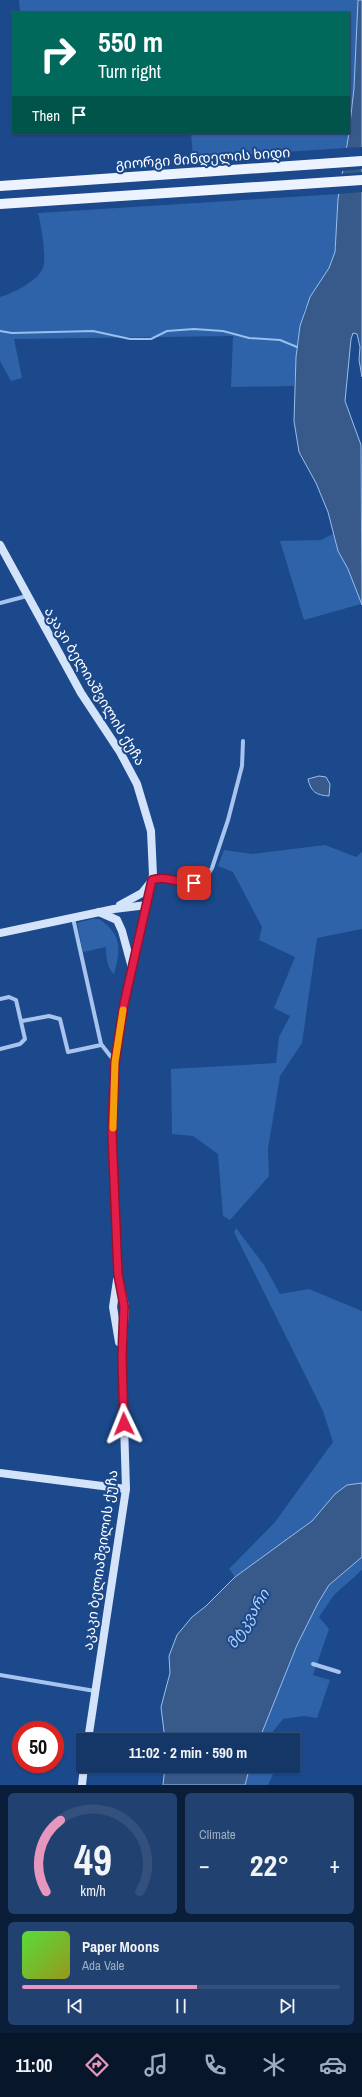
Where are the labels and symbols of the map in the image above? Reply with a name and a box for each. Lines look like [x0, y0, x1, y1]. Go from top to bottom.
street label: გიორგი მინდელის ხიდი [115, 143, 291, 173]
street label: აკაკი ბელიაშვილის ქუჩა [40, 603, 150, 769]
pin [177, 866, 211, 900]
position arrow [103, 1403, 145, 1445]
street label: აკაკი ბელიაშვილის ქუჩა [78, 1469, 122, 1651]
water label: მტკვარი [221, 1584, 275, 1652]
speed limit sign: 50 [12, 1721, 64, 1773]

